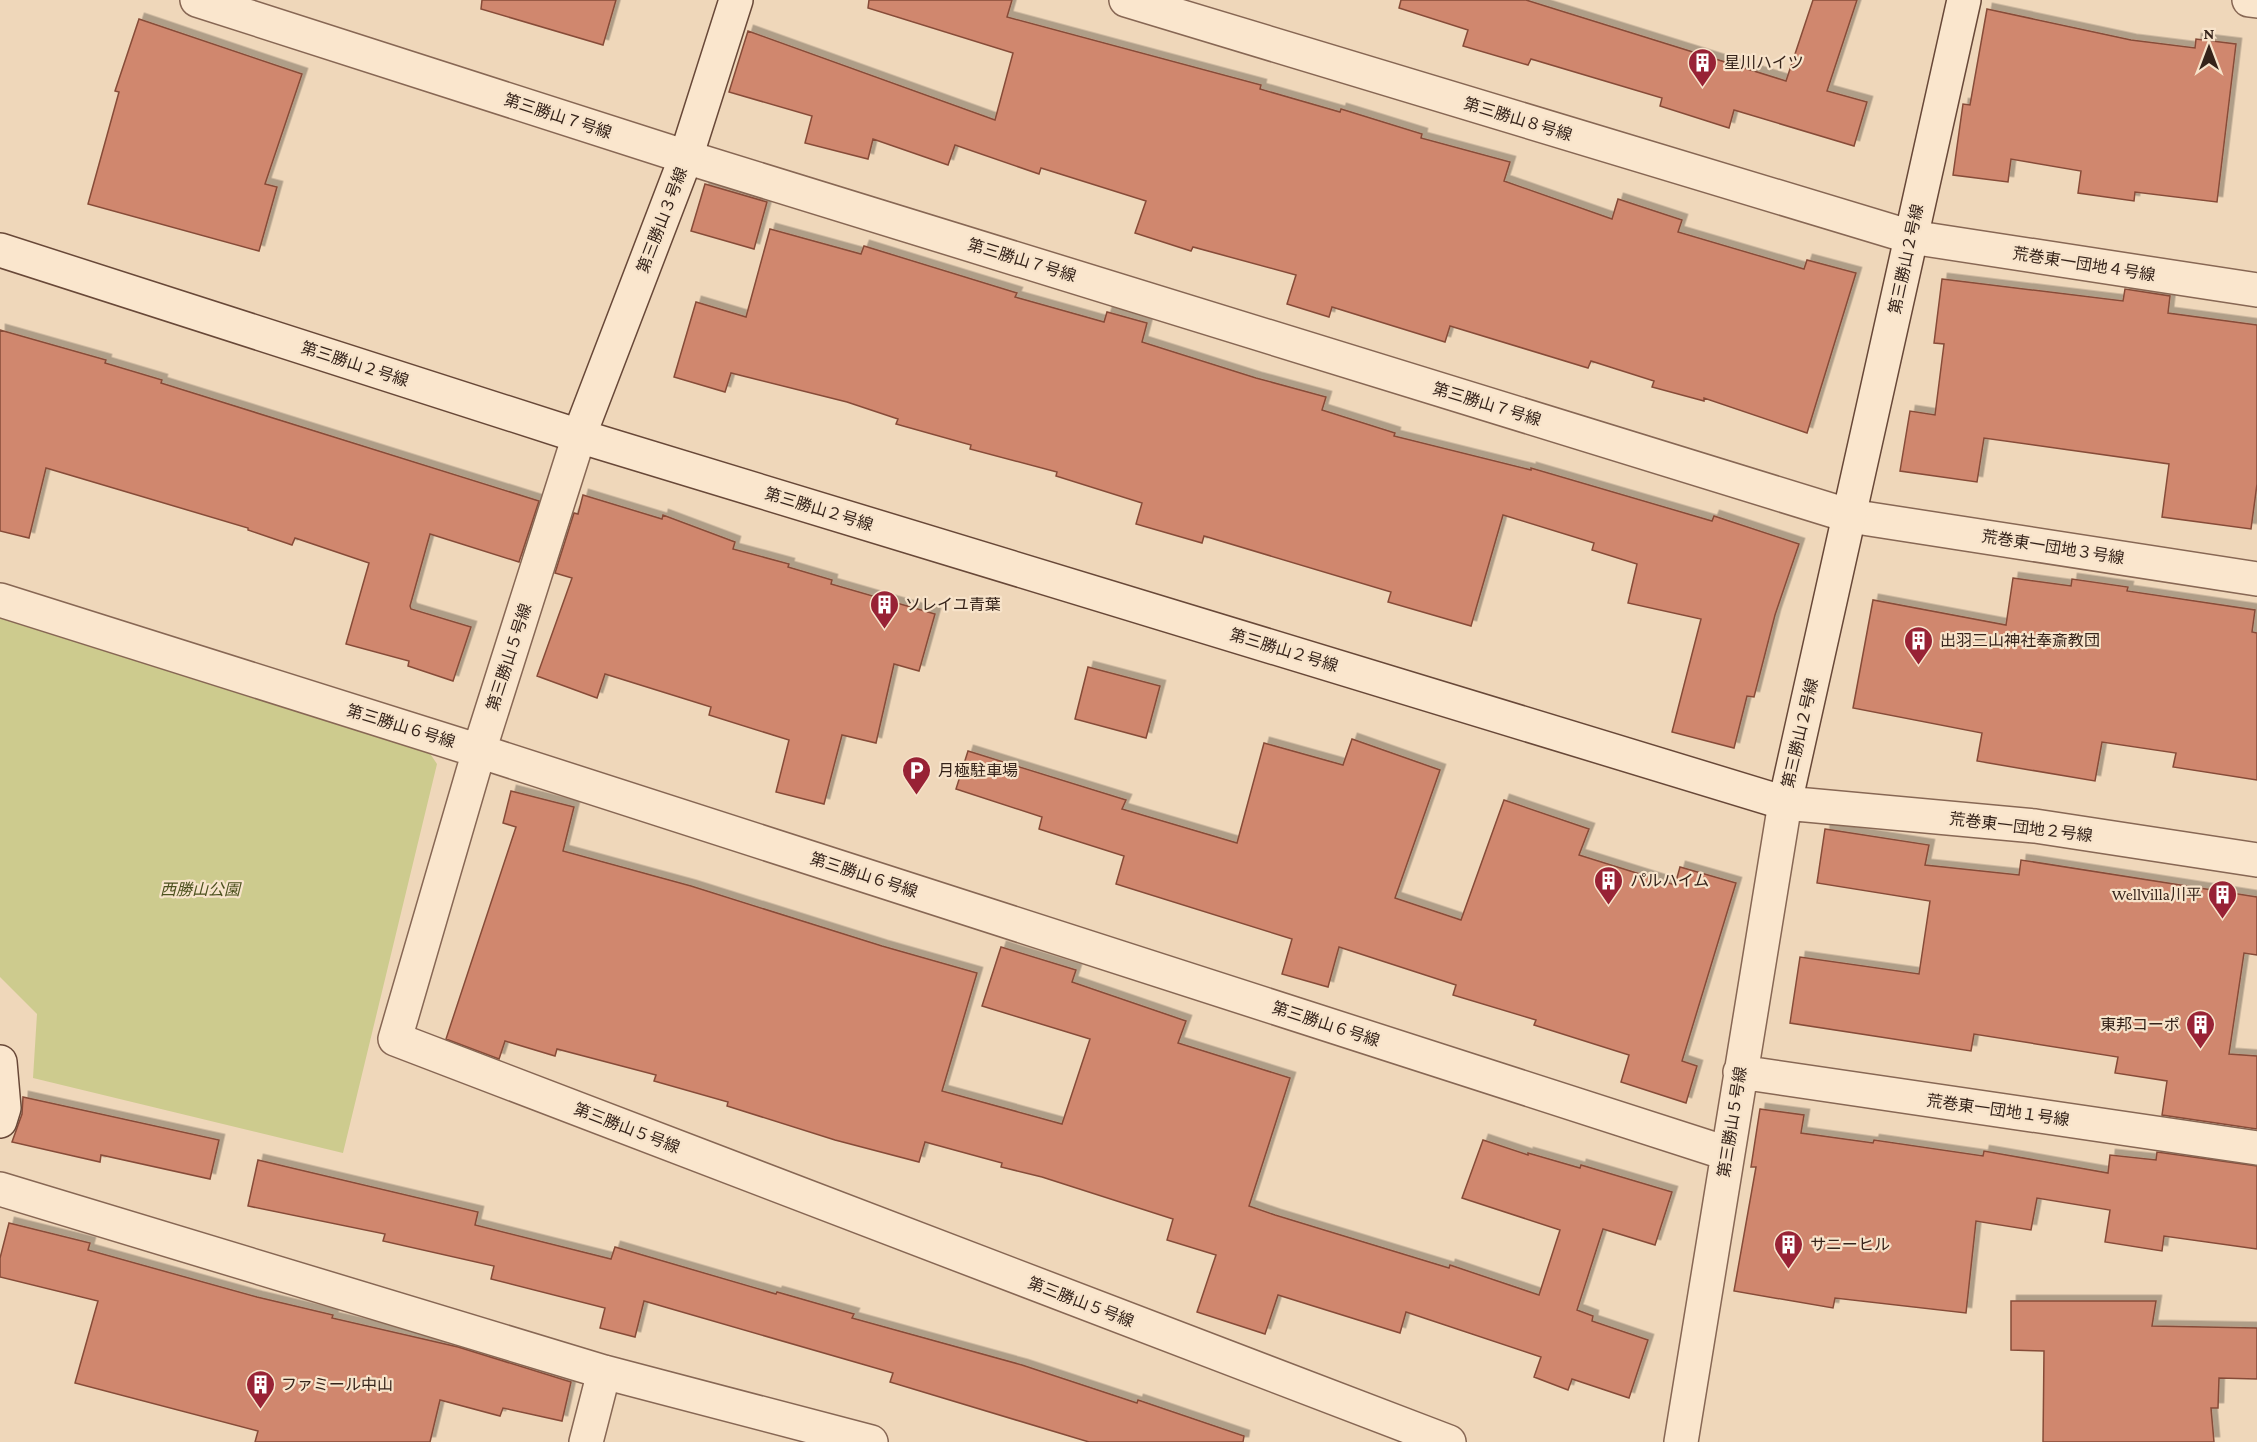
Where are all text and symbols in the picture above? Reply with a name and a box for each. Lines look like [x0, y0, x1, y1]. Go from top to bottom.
north arrow [2179, 18, 2239, 78]
text: N [2204, 25, 2215, 42]
building icon: 星川ハイツ [1687, 46, 1719, 88]
place label: 星川ハイツ [1724, 54, 1804, 71]
street label: 第三勝山７号線 [502, 91, 614, 141]
street label: 第三勝山８号線 [1462, 94, 1574, 144]
street label: 第三勝山３号線 [634, 165, 690, 275]
street label: 第三勝山２号線 [1886, 202, 1926, 316]
street label: 第三勝山７号線 [966, 235, 1078, 285]
street label: 荒巻東一団地４号線 [2012, 244, 2156, 284]
street label: 第三勝山２号線 [299, 339, 411, 389]
street label: 第三勝山７号線 [1431, 379, 1543, 429]
street label: 第三勝山２号線 [763, 484, 875, 534]
street label: 荒巻東一団地３号線 [1981, 527, 2125, 567]
building icon: ソレイユ青葉 [868, 588, 900, 630]
place label: ソレイユ青葉 [905, 596, 1001, 613]
street label: 第三勝山５号線 [484, 601, 534, 713]
building icon: 出羽三山神社奉斎教団 [1903, 624, 1935, 666]
street label: 第三勝山２号線 [1228, 625, 1340, 675]
place label: 出羽三山神社奉斎教団 [1940, 632, 2100, 649]
street label: 第三勝山２号線 [1779, 677, 1821, 789]
street label: 第三勝山６号線 [345, 701, 457, 751]
parking icon: 月極駐車場 [901, 754, 933, 796]
place label: 月極駐車場 [938, 762, 1018, 779]
street label: 荒巻東一団地２号線 [1948, 810, 2094, 844]
street label: 第三勝山６号線 [808, 850, 920, 900]
building icon: パルハイム [1593, 864, 1625, 906]
place label: パルハイム [1630, 872, 1709, 889]
building icon: WellVilla川平 [2207, 878, 2239, 920]
park label: 西勝山公園 [160, 881, 242, 898]
place label: WellVilla川平 [2112, 886, 2202, 903]
street label: 第三勝山６号線 [1270, 999, 1382, 1049]
building icon: 東邦コーポ [2185, 1008, 2217, 1050]
place label: 東邦コーポ [2100, 1016, 2180, 1033]
street label: 第三勝山５号線 [1715, 1065, 1749, 1179]
street label: 荒巻東一団地１号線 [1926, 1092, 2070, 1128]
street label: 第三勝山５号線 [572, 1100, 682, 1156]
building icon: サニーヒル [1773, 1228, 1805, 1270]
place label: サニーヒル [1810, 1236, 1890, 1253]
street label: 第三勝山５号線 [1026, 1274, 1136, 1330]
building icon: ファミール中山 [244, 1368, 276, 1410]
place label: ファミール中山 [281, 1376, 393, 1393]

